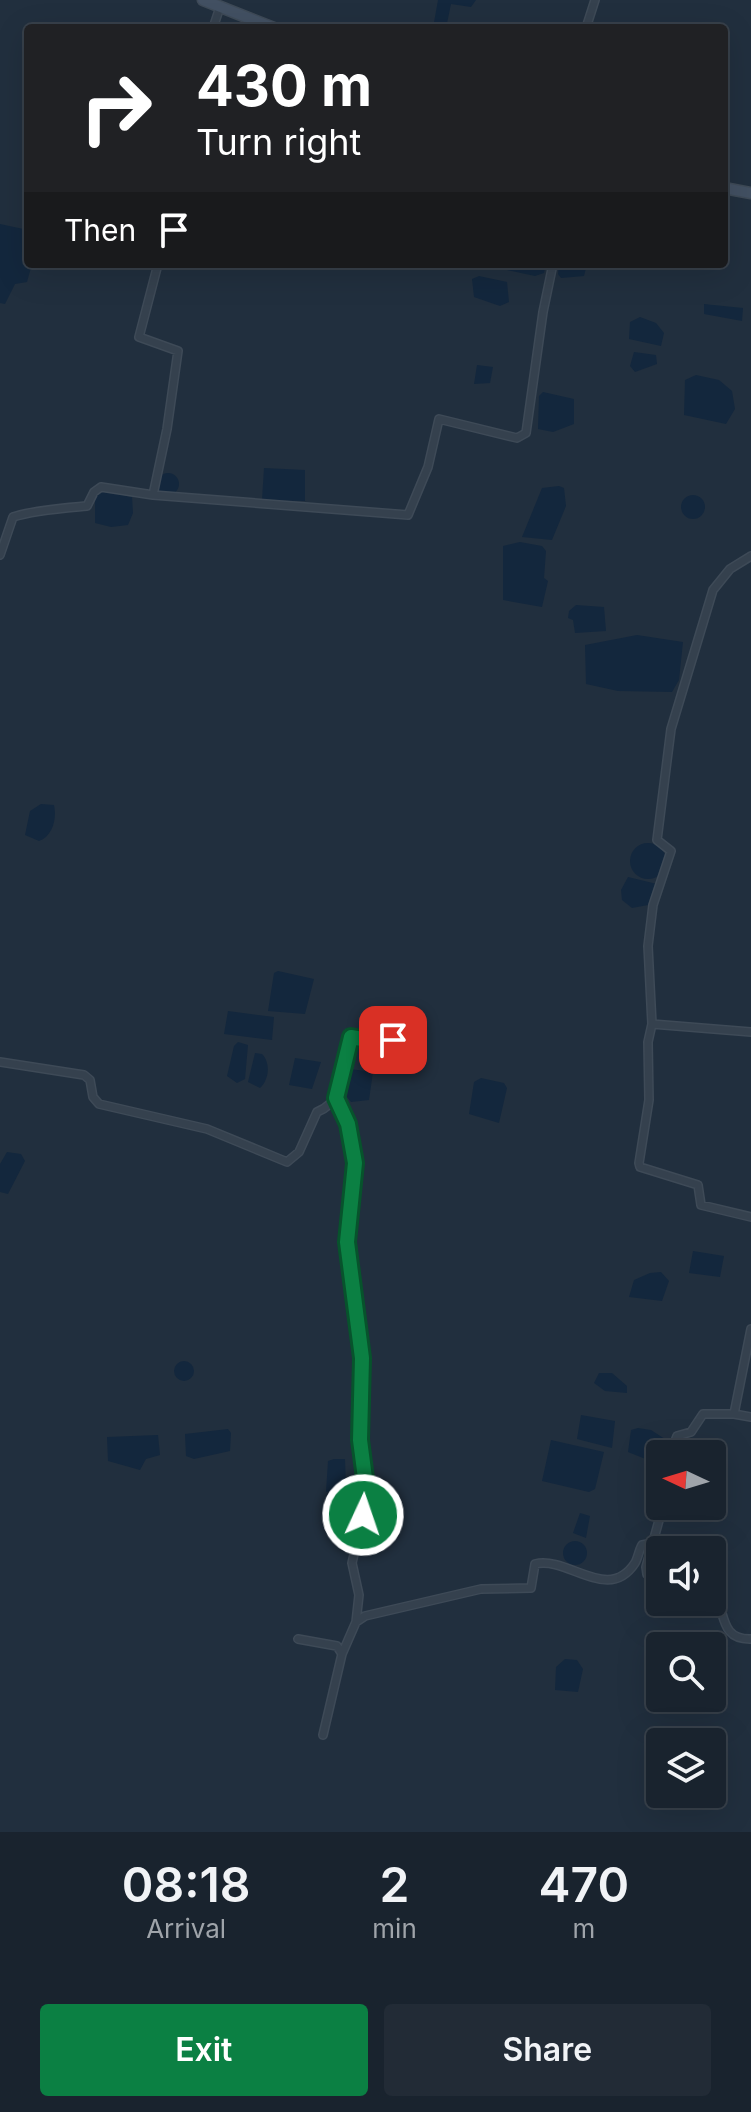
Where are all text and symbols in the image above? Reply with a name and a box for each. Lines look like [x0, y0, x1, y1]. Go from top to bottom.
text: 430 m [196, 52, 372, 120]
icon: right [64, 56, 168, 160]
text: Turn right [196, 120, 361, 164]
icon: arrive [152, 208, 196, 252]
text: Then [64, 212, 136, 248]
pin [359, 1006, 427, 1074]
icon: arrive [371, 1018, 415, 1062]
north arrow [646, 1440, 726, 1520]
map controls [646, 1440, 726, 1808]
position arrow [321, 1473, 405, 1557]
button: sound [646, 1536, 726, 1616]
button: search [646, 1632, 726, 1712]
button: layers [646, 1728, 726, 1808]
text: 08:18 [122, 1855, 251, 1914]
text: 2 [380, 1855, 410, 1914]
text: 470 [539, 1855, 629, 1914]
text: Arrival [146, 1913, 226, 1944]
text: min [372, 1913, 417, 1944]
text: m [572, 1913, 595, 1944]
button: Exit [40, 2004, 368, 2096]
button: Share [384, 2004, 711, 2096]

